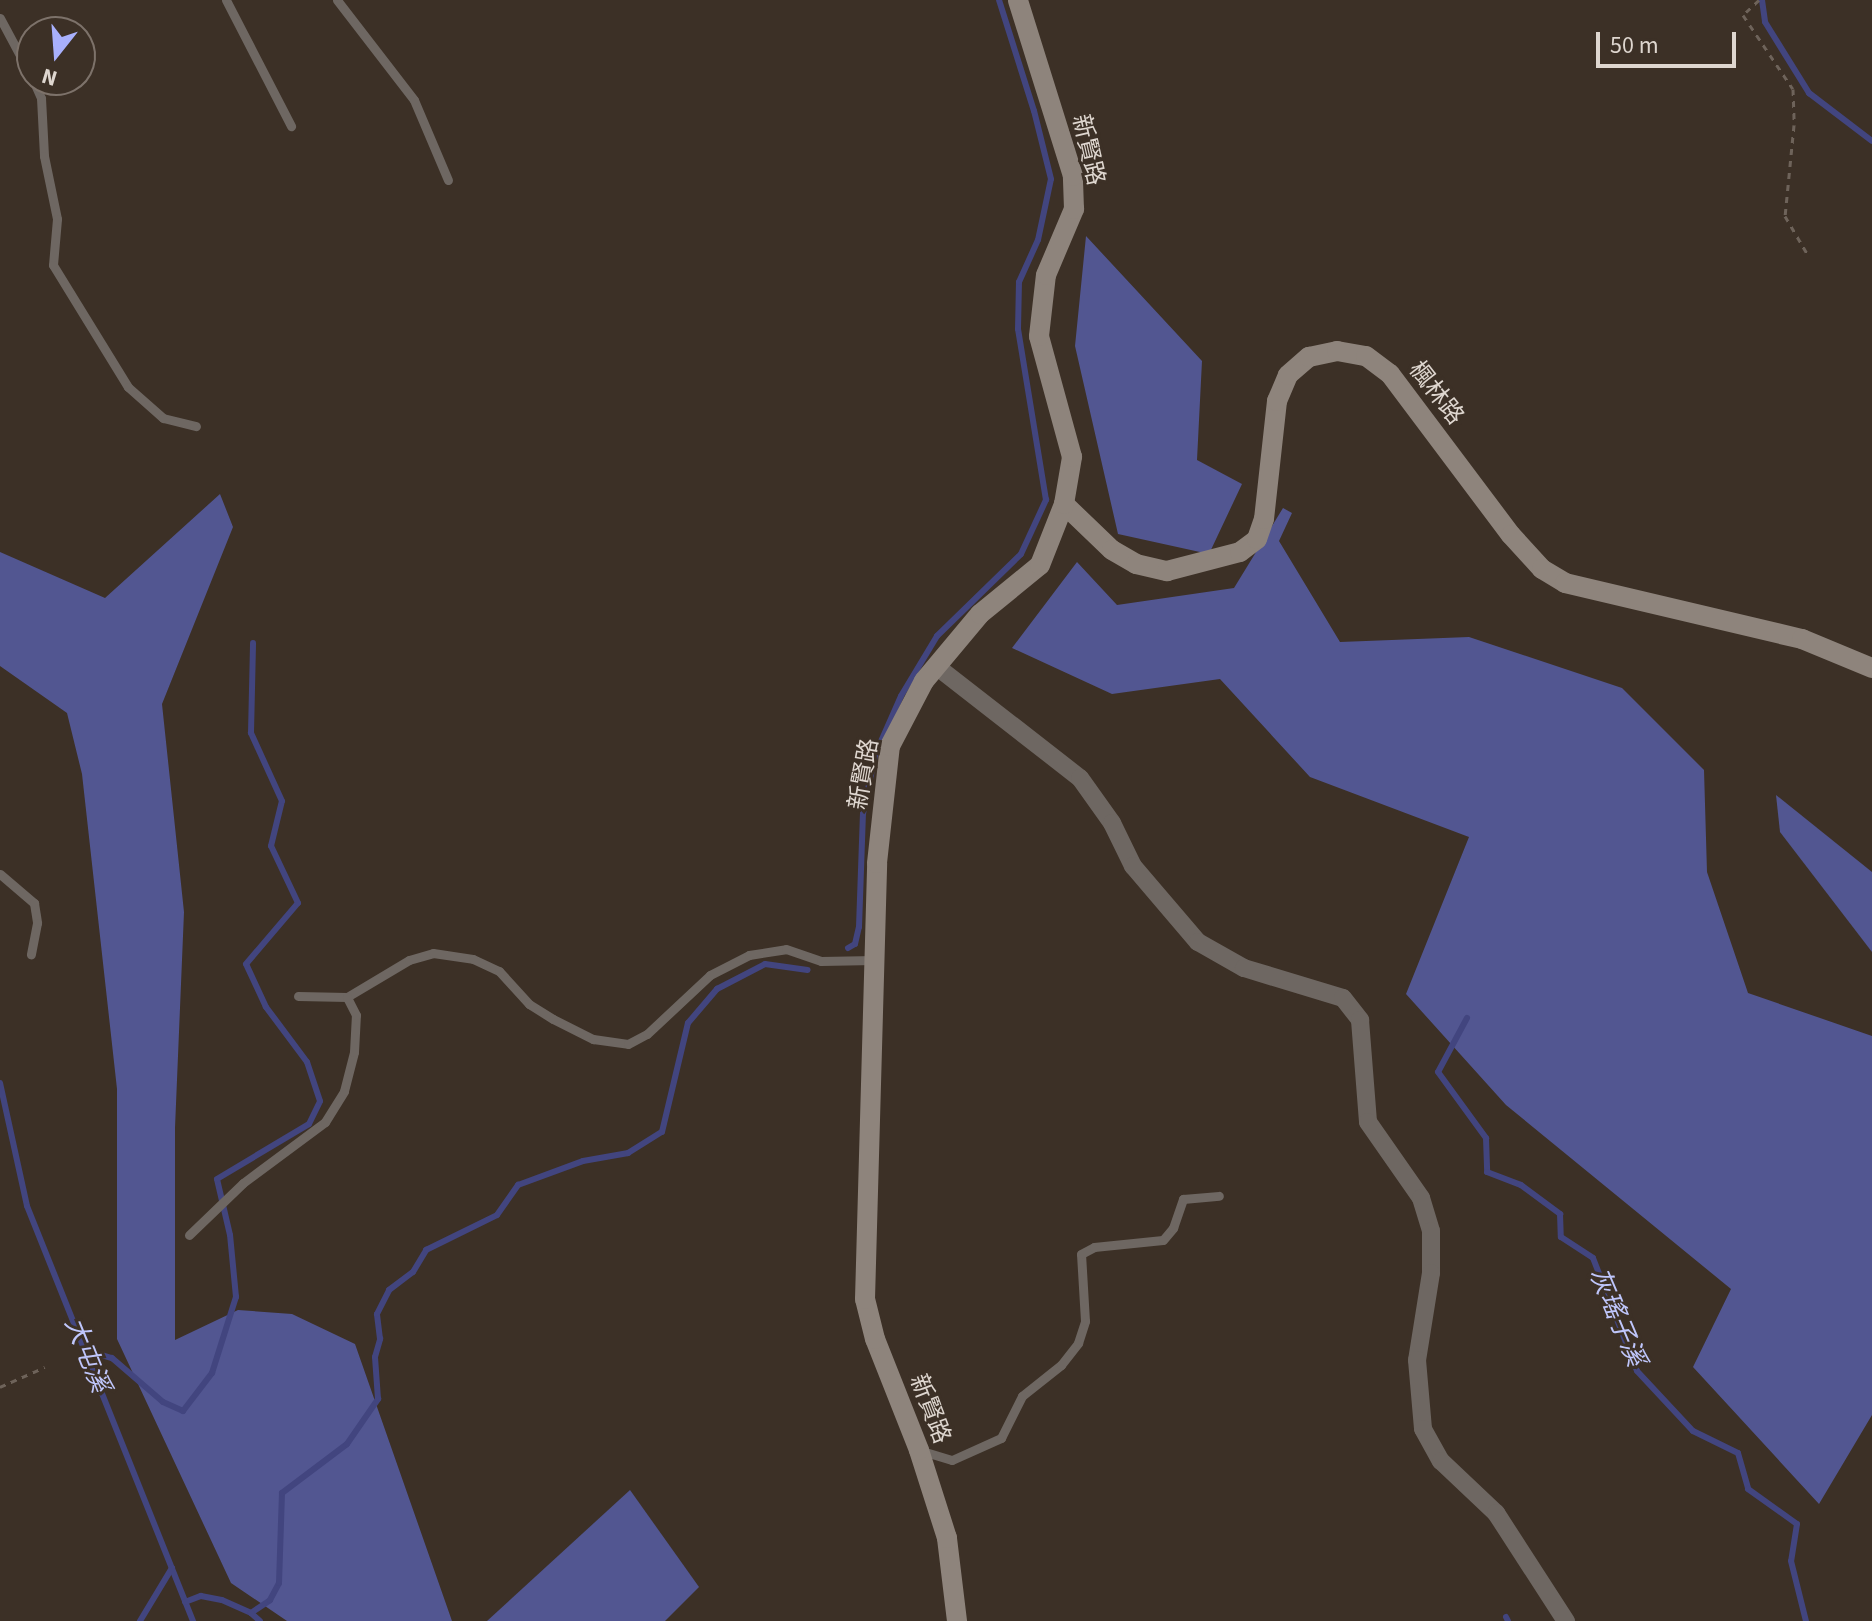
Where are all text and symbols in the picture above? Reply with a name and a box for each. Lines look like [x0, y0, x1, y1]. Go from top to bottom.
north arrow [16, 16, 96, 96]
scale bar [1600, 16, 1740, 66]
text: 50 m [1610, 28, 1659, 63]
text: N [38, 60, 61, 94]
street label: 新賢路 [1066, 112, 1110, 188]
street label: 楓林路 [1402, 356, 1470, 430]
street label: 新賢路 [844, 736, 884, 812]
water label: 灰瑤子溪 [1582, 1263, 1652, 1371]
water label: 大屯溪 [58, 1313, 116, 1397]
street label: 新賢路 [904, 1370, 956, 1448]

